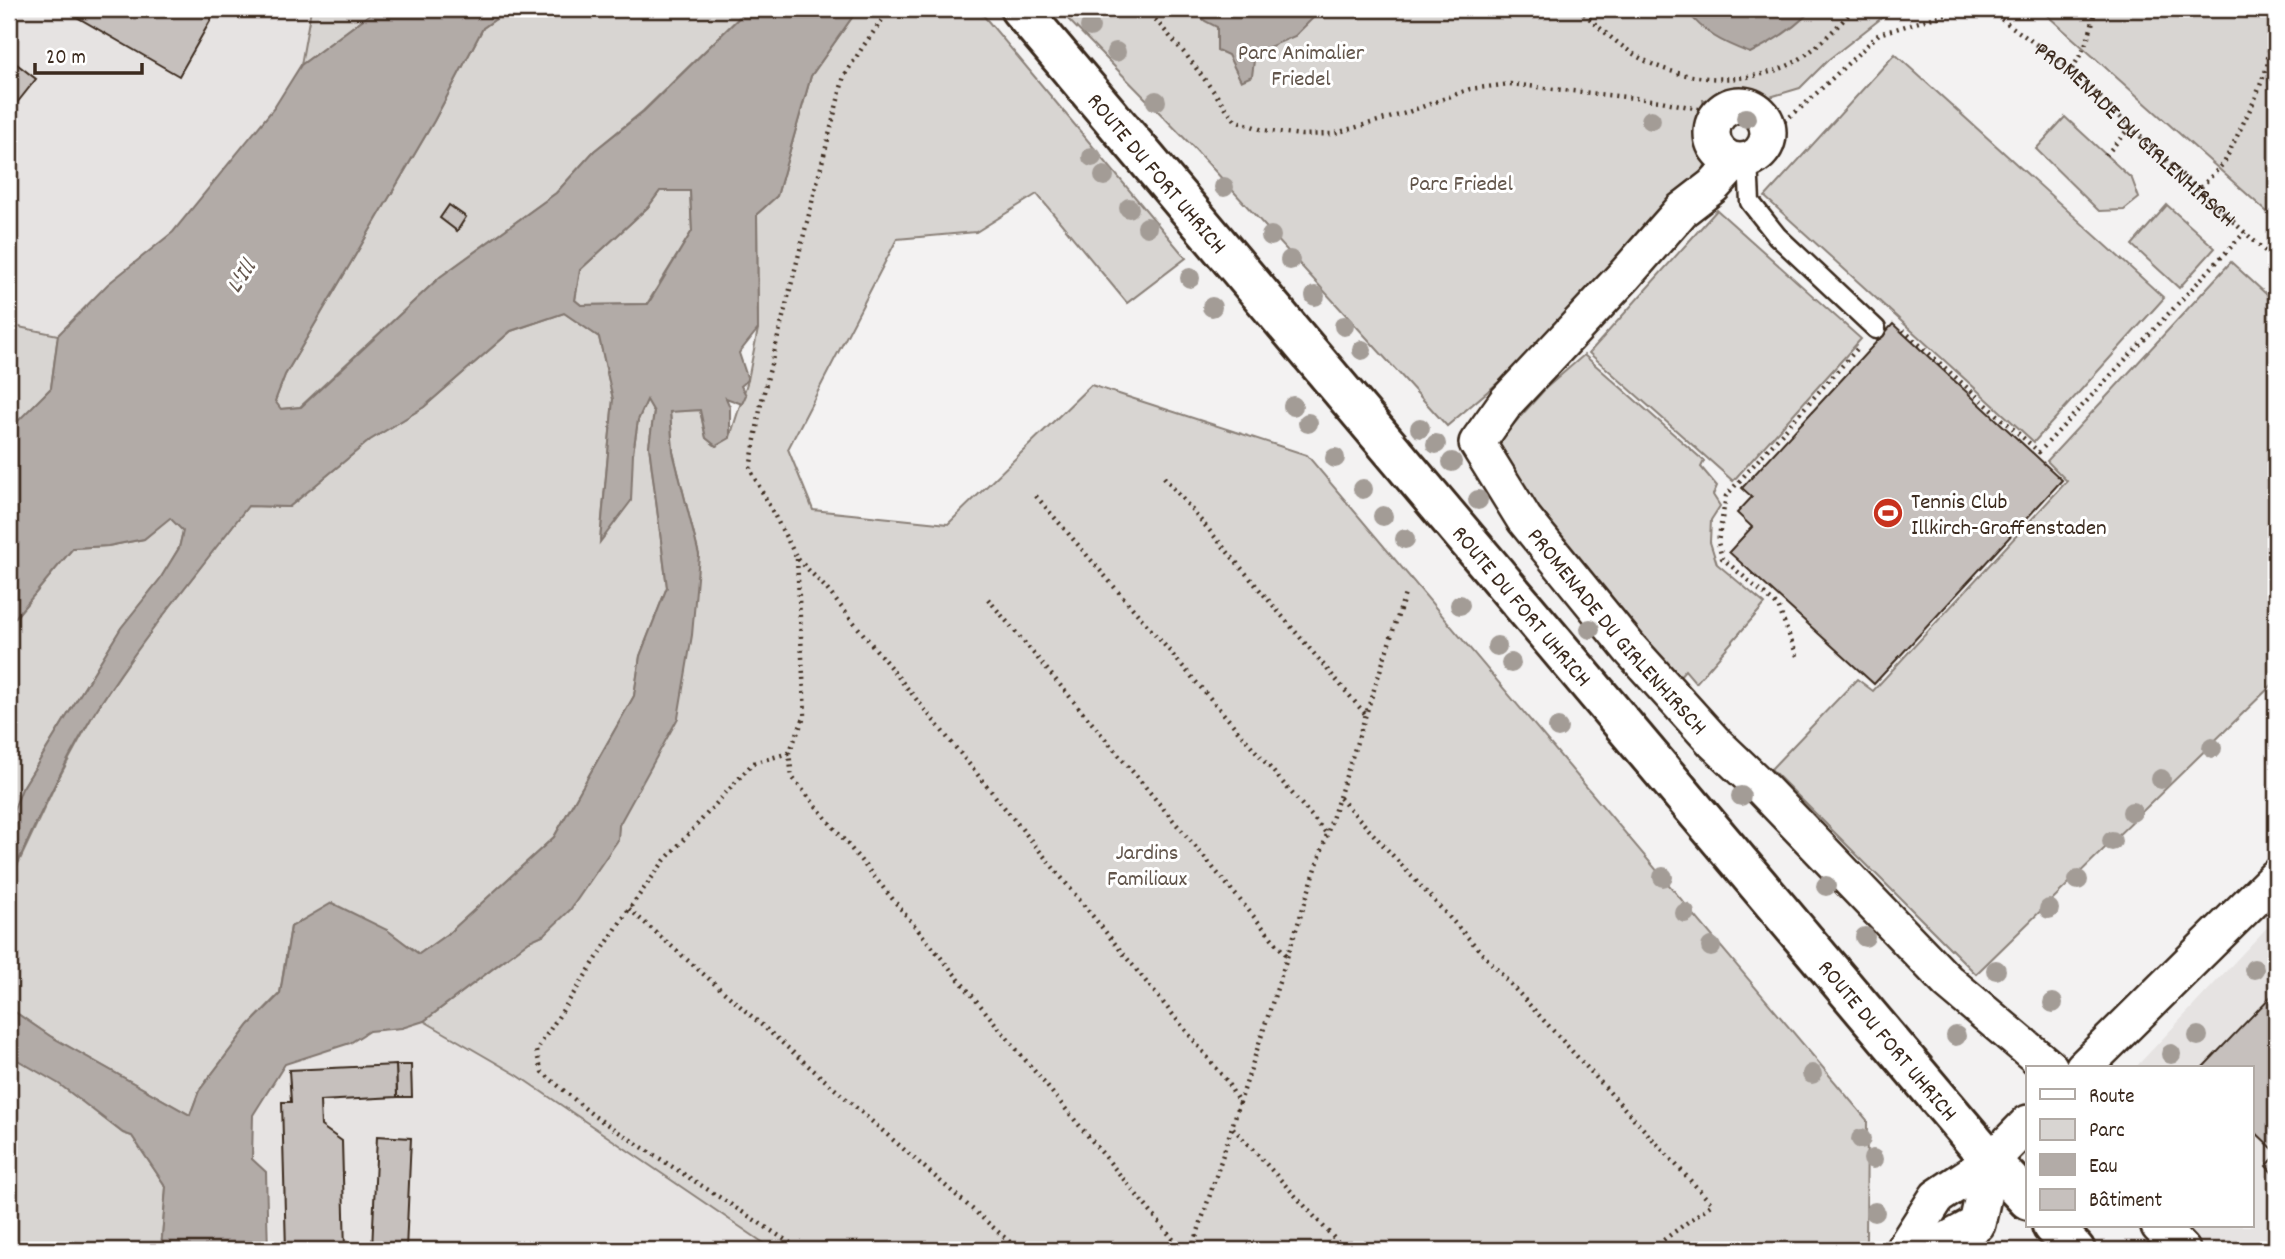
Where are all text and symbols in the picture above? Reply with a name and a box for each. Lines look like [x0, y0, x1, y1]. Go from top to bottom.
scale bar [35, 32, 142, 76]
street label: PROMENADE DU GIRLENHIRSCH [2026, 35, 2242, 237]
park label: Parc Animalier Friedel [1238, 38, 1365, 97]
text: 20 m [46, 44, 86, 74]
street label: ROUTE DU FORT UHRICH [1077, 87, 1233, 263]
park label: Parc Friedel [1409, 169, 1513, 202]
water label: L'Ill [219, 252, 267, 301]
place label: Tennis Club Illkirch-Graffenstaden [1911, 487, 2107, 546]
sports icon: Tennis Club Illkirch-Graffenstaden [1871, 496, 1905, 530]
street label: ROUTE DU FORT UHRICH [1442, 520, 1598, 696]
street label: PROMENADE DU GIRLENHIRSCH [1518, 522, 1713, 744]
park label: Jardins Familiaux [1107, 838, 1187, 897]
street label: ROUTE DU FORT UHRICH [1808, 954, 1964, 1130]
legend [2026, 1066, 2254, 1228]
text: Route [2089, 1083, 2135, 1113]
text: Parc [2089, 1117, 2125, 1147]
text: Eau [2089, 1153, 2117, 1183]
text: Bâtiment [2089, 1187, 2162, 1217]

